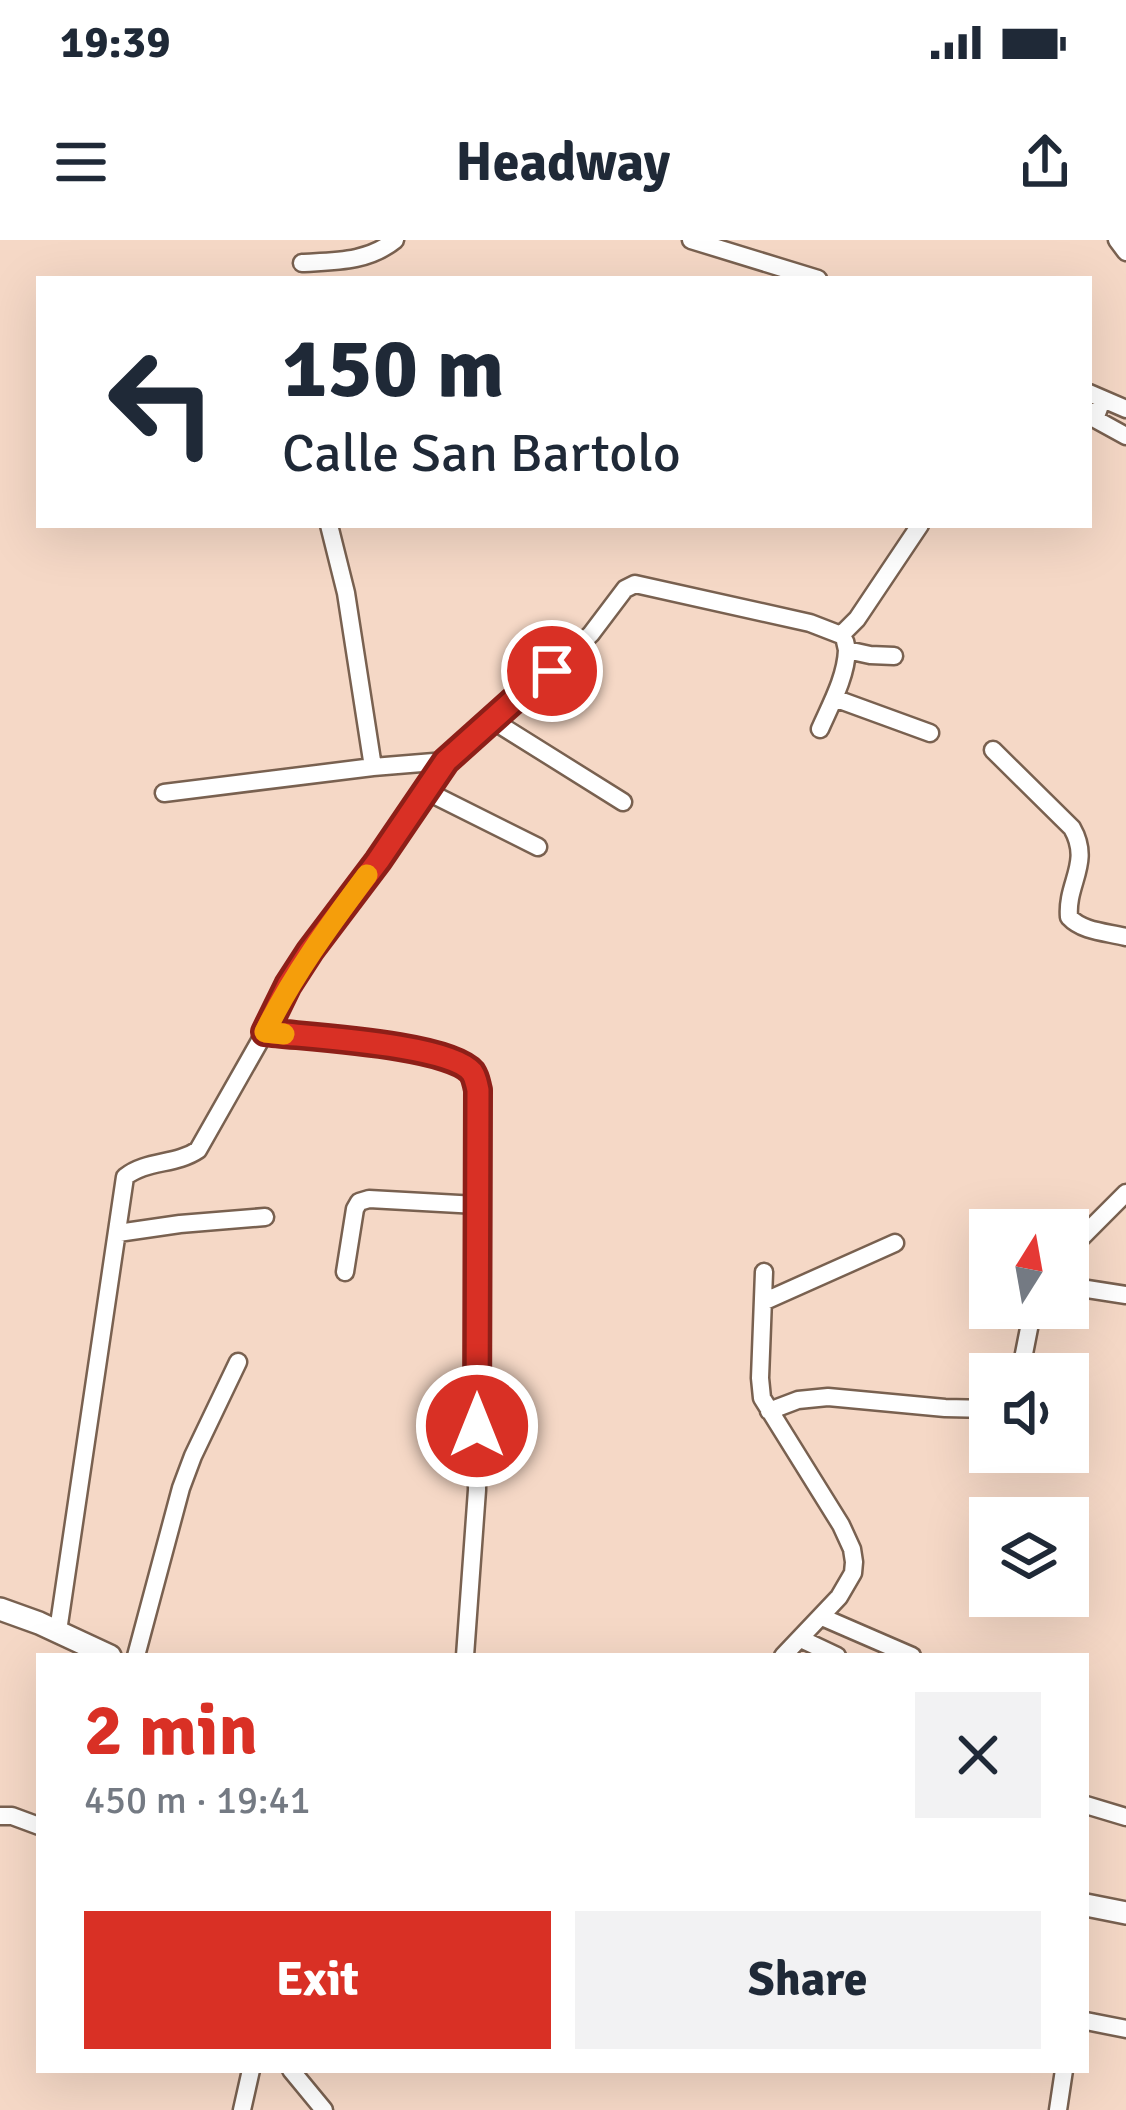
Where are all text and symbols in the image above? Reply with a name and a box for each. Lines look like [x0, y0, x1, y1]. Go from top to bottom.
text: 19:39 [60, 15, 170, 70]
icon: menu [48, 129, 114, 195]
text: Headway [456, 129, 670, 196]
icon: share [1012, 129, 1078, 195]
text: 150 m [282, 317, 504, 421]
icon: left [84, 324, 240, 480]
text: Calle San Bartolo [282, 420, 681, 487]
pin [501, 620, 603, 722]
icon: arrive [519, 638, 585, 704]
north arrow [969, 1209, 1089, 1329]
map controls [969, 1209, 1089, 1617]
button: sound [969, 1353, 1089, 1473]
position arrow [414, 1363, 540, 1489]
button: layers [969, 1497, 1089, 1617]
text: 2 min [84, 1686, 258, 1775]
button: close [915, 1692, 1041, 1818]
text: 450 m · 19:41 [84, 1776, 311, 1824]
button: Exit [84, 1911, 551, 2049]
button: Share [575, 1911, 1041, 2049]

